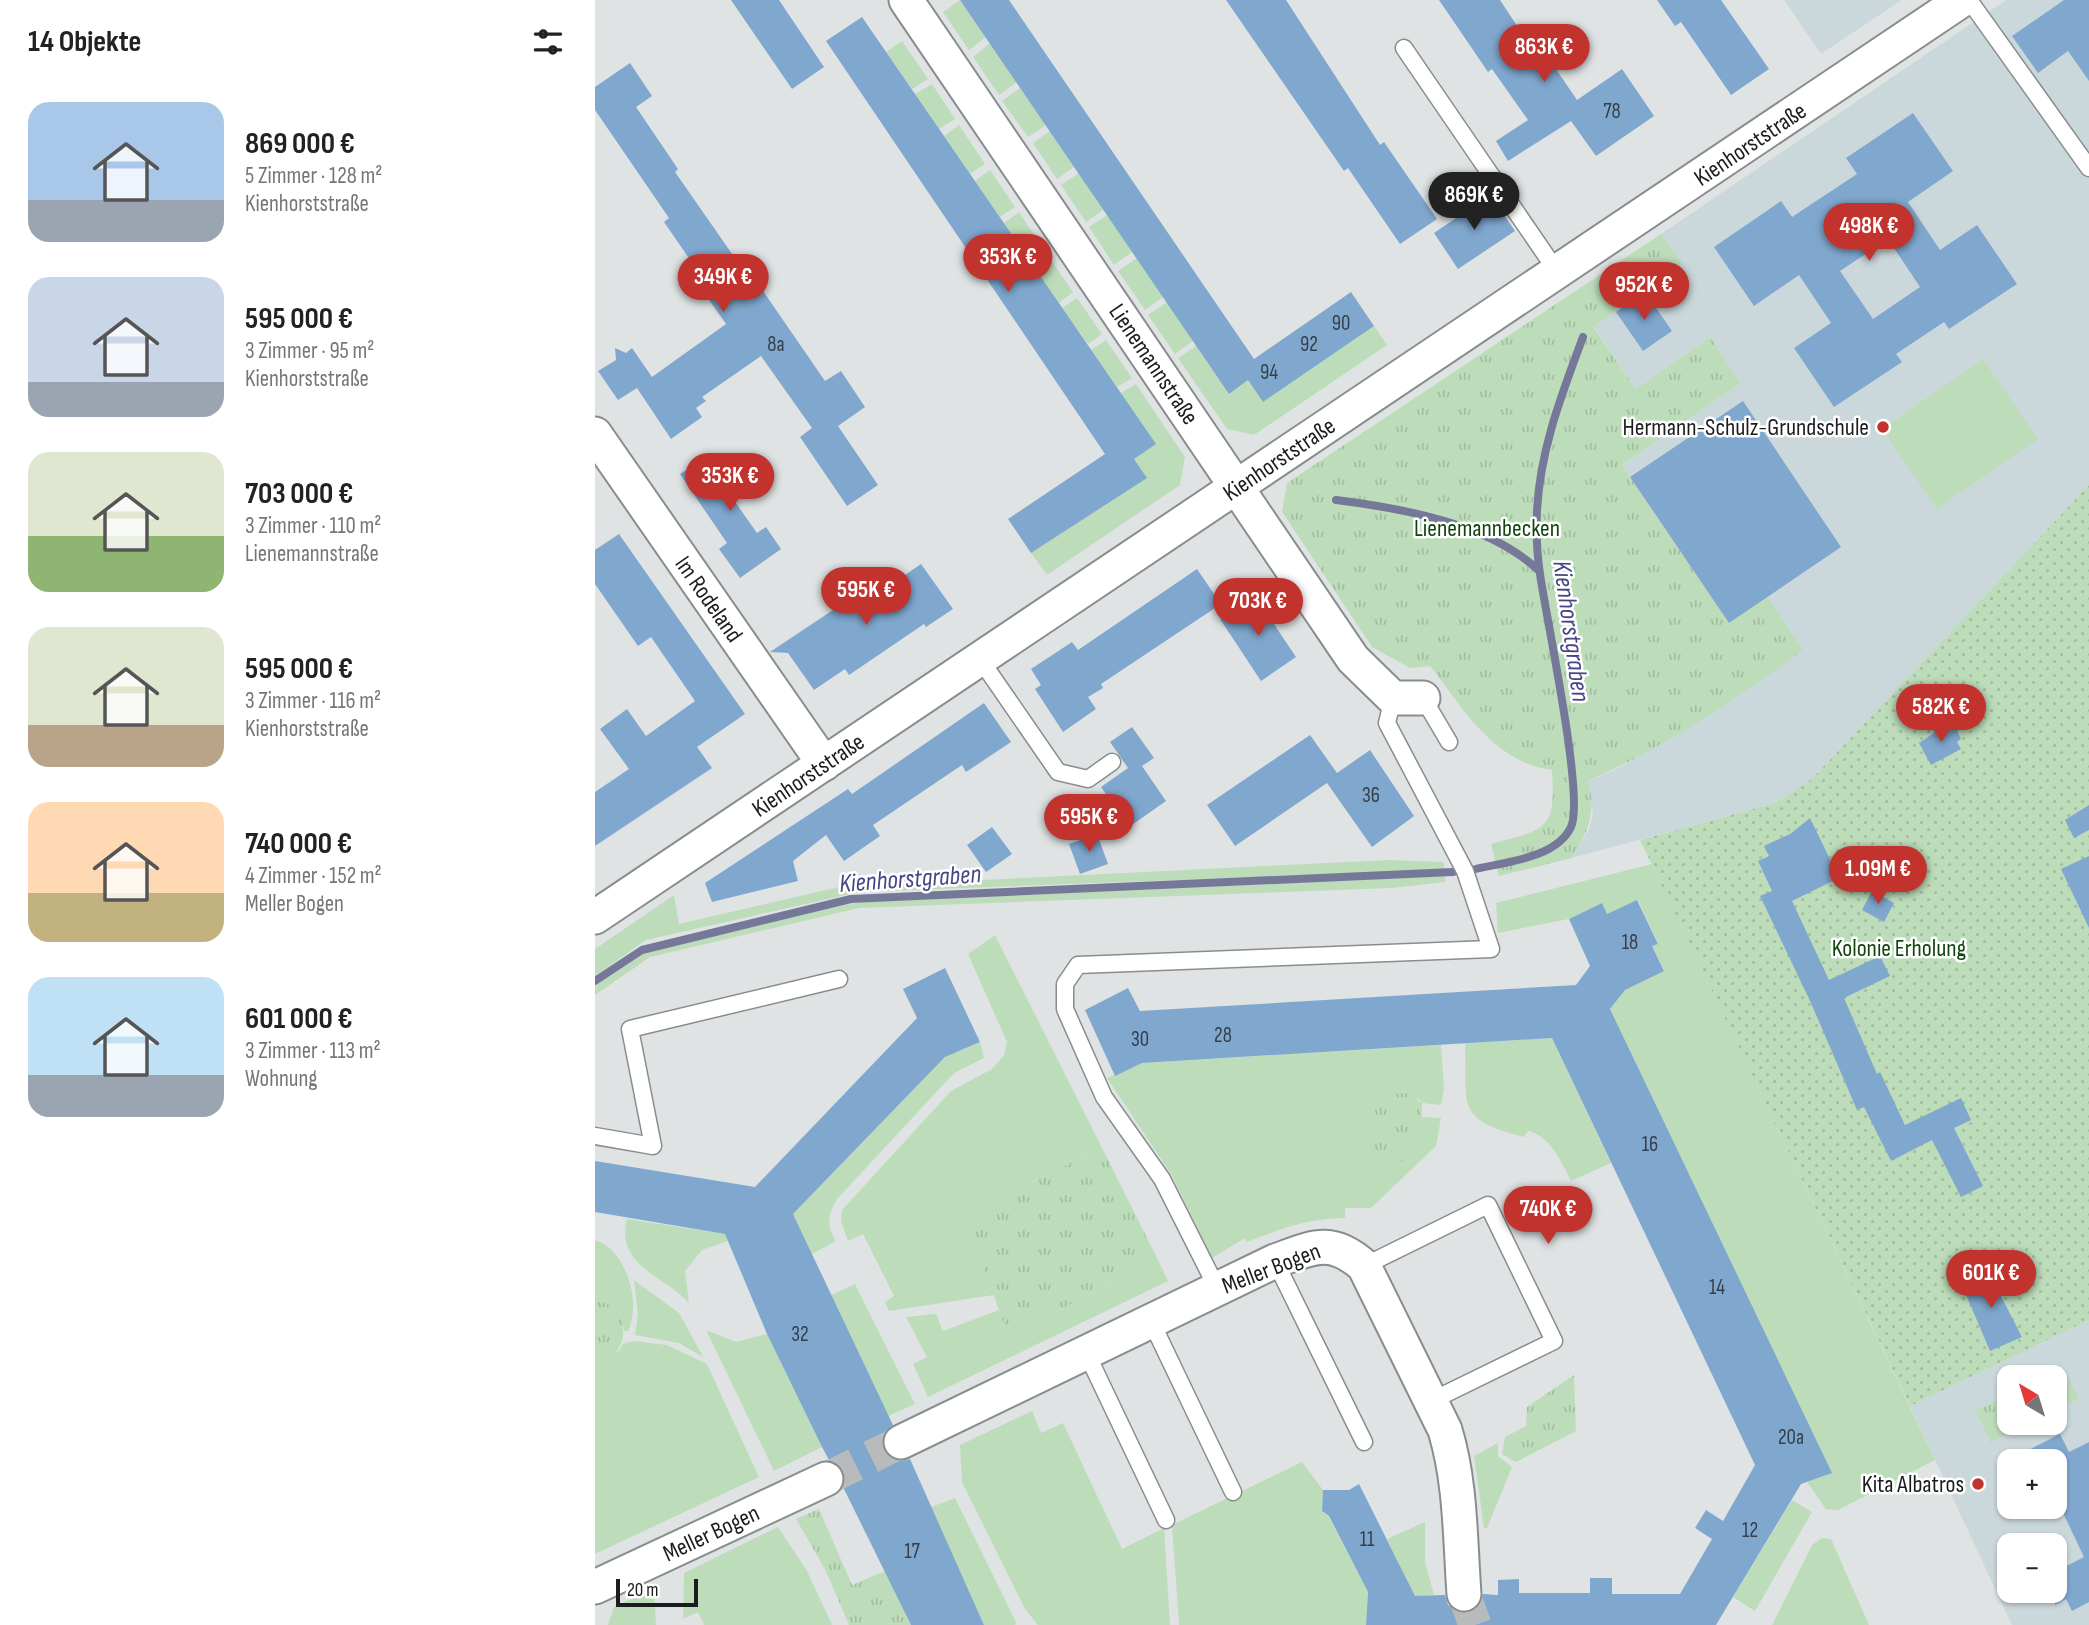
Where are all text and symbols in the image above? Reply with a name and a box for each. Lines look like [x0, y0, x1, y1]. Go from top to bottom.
icon: filters [529, 23, 567, 61]
text: 14 Objekte [28, 24, 141, 60]
pin: 863K € [1487, 24, 1601, 84]
text: 863K € [1515, 33, 1573, 61]
street label: Kienhorststraße [1689, 96, 1812, 193]
house number: 78 [1603, 99, 1621, 124]
text: 869 000 € [245, 126, 355, 162]
icon: home [84, 130, 168, 214]
text: 5 Zimmer · 128 m² [245, 162, 382, 190]
pin: 869K € [1417, 173, 1531, 232]
text: 869K € [1444, 181, 1504, 209]
text: Kienhorststraße [245, 190, 369, 218]
pin: 498K € [1812, 204, 1926, 263]
text: 498K € [1839, 212, 1899, 240]
pin: 353K € [951, 234, 1065, 294]
text: 353K € [979, 243, 1037, 271]
pin: 349K € [666, 254, 780, 314]
pin: 952K € [1587, 262, 1701, 322]
text: 349K € [694, 263, 752, 291]
text: 952K € [1615, 271, 1673, 299]
street label: Lienemannstraße [1103, 298, 1205, 430]
text: 595 000 € [245, 301, 353, 337]
icon: home [84, 305, 168, 389]
house number: 90 [1332, 311, 1350, 336]
house number: 8a [767, 332, 785, 357]
house number: 92 [1300, 332, 1318, 357]
text: 3 Zimmer · 95 m² [245, 337, 374, 365]
house number: 94 [1260, 360, 1278, 385]
text: Kienhorststraße [245, 365, 369, 393]
street label: Kienhorststraße [1218, 411, 1341, 508]
place label: Hermann-Schulz-Grundschule [1623, 413, 1869, 442]
marker: Hermann-Schulz-Grundschule [1875, 419, 1891, 435]
pin: 353K € [673, 454, 787, 513]
text: 353K € [701, 462, 759, 490]
text: 703 000 € [245, 476, 353, 512]
icon: home [84, 480, 168, 564]
text: 3 Zimmer · 110 m² [245, 512, 381, 540]
park label: Lienemannbecken [1414, 514, 1560, 543]
text: Lienemannstraße [245, 540, 379, 568]
street label: Im Rodeland [668, 551, 749, 648]
water label: Kienhorstgraben [1545, 559, 1596, 704]
pin: 595K € [809, 568, 923, 627]
text: 595K € [837, 576, 895, 604]
pin: 703K € [1201, 578, 1315, 638]
text: 703K € [1229, 587, 1287, 615]
text: 595 000 € [245, 651, 353, 687]
icon: home [84, 655, 168, 739]
pin: 582K € [1884, 684, 1998, 744]
text: 3 Zimmer · 116 m² [245, 687, 381, 715]
text: 582K € [1912, 693, 1970, 721]
text: Kienhorststraße [245, 715, 369, 743]
street label: Kienhorststraße [747, 727, 870, 824]
house number: 36 [1362, 783, 1380, 808]
pin: 595K € [1032, 794, 1146, 854]
text: 595K € [1060, 803, 1118, 831]
text: 740 000 € [245, 826, 352, 862]
icon: home [84, 830, 168, 914]
pin: 1.09M € [1813, 846, 1943, 906]
text: 1.09M € [1845, 855, 1911, 883]
water label: Kienhorstgraben [838, 859, 982, 900]
text: 4 Zimmer · 152 m² [245, 862, 382, 890]
text: Meller Bogen [245, 890, 344, 918]
house number: 18 [1622, 930, 1638, 955]
park label: Kolonie Erholung [1832, 934, 1966, 963]
text: 601 000 € [245, 1001, 353, 1037]
icon: home [84, 1005, 168, 1089]
house number: 28 [1214, 1023, 1232, 1048]
house number: 30 [1131, 1027, 1149, 1052]
text: 3 Zimmer · 113 m² [245, 1037, 381, 1065]
text: Wohnung [245, 1065, 317, 1093]
house number: 16 [1642, 1132, 1658, 1157]
pin: 740K € [1491, 1186, 1605, 1246]
text: 740K € [1519, 1195, 1577, 1223]
street label: Meller Bogen [1218, 1236, 1325, 1300]
pin: 601K € [1934, 1250, 2048, 1310]
text: 601K € [1962, 1259, 2020, 1287]
house number: 14 [1709, 1275, 1725, 1300]
house number: 32 [791, 1322, 809, 1347]
north arrow [1997, 1365, 2067, 1435]
map controls [1997, 1365, 2067, 1603]
house number: 20a [1778, 1425, 1804, 1450]
button: + [1997, 1449, 2067, 1519]
place label: Kita Albatros [1862, 1470, 1964, 1499]
marker: Kita Albatros [1970, 1476, 1986, 1492]
street label: Meller Bogen [658, 1499, 764, 1568]
house number: 12 [1742, 1518, 1758, 1543]
house number: 11 [1360, 1527, 1375, 1552]
button: − [1997, 1533, 2067, 1603]
house number: 17 [904, 1539, 920, 1564]
scale bar [616, 1576, 698, 1608]
text: 20 m [627, 1579, 659, 1602]

